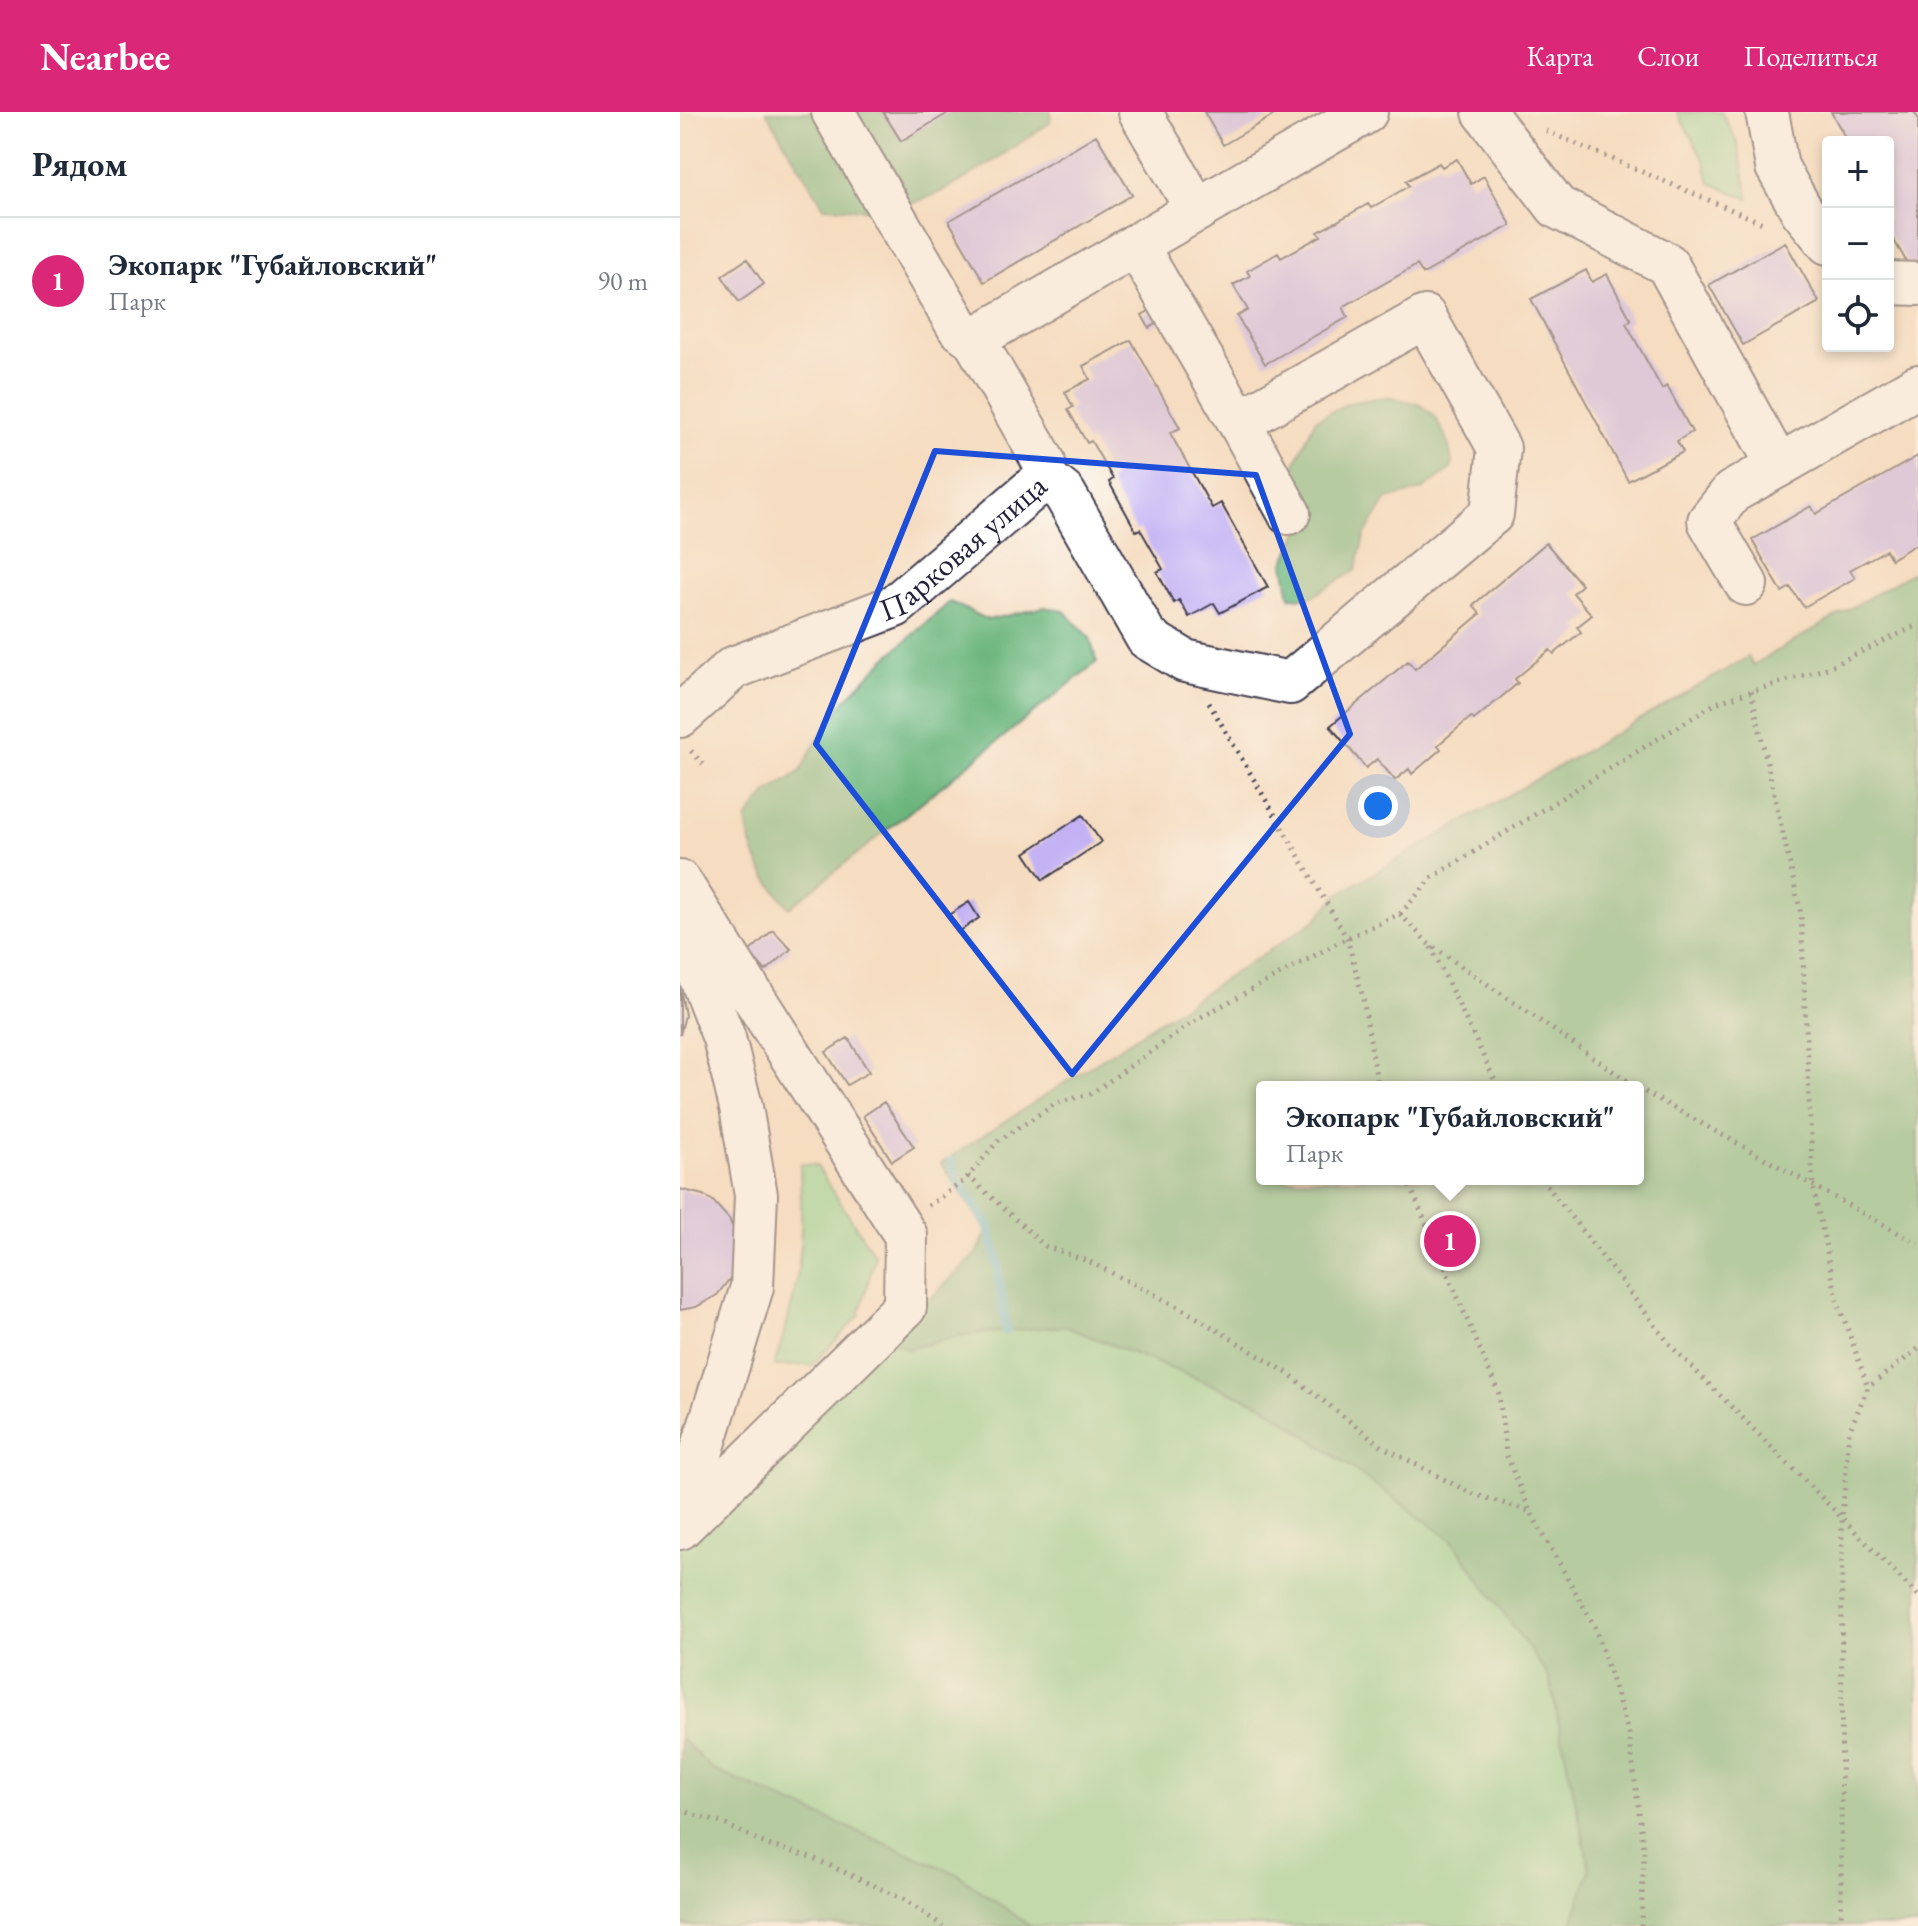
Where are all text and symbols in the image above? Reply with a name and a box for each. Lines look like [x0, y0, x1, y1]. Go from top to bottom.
text: Nearbee [40, 32, 170, 81]
text: Карта [1526, 38, 1593, 74]
text: Слои [1637, 38, 1699, 74]
text: Поделиться [1743, 38, 1878, 74]
map controls [1822, 136, 1894, 352]
button: + [1822, 136, 1894, 208]
text: Рядом [32, 142, 127, 186]
button: − [1822, 208, 1894, 280]
text: Экопарк "Губайловский" [108, 245, 437, 284]
text: 1 [51, 264, 65, 298]
text: 90 m [598, 264, 648, 298]
button: locate [1822, 280, 1894, 352]
text: Парк [108, 284, 166, 318]
street label: Парковая улица [873, 465, 1056, 631]
your location [1358, 786, 1398, 826]
popup [1256, 1081, 1644, 1185]
text: Экопарк "Губайловский" [1285, 1097, 1615, 1136]
text: Парк [1285, 1136, 1343, 1170]
pin: 1 [1424, 1211, 1476, 1271]

